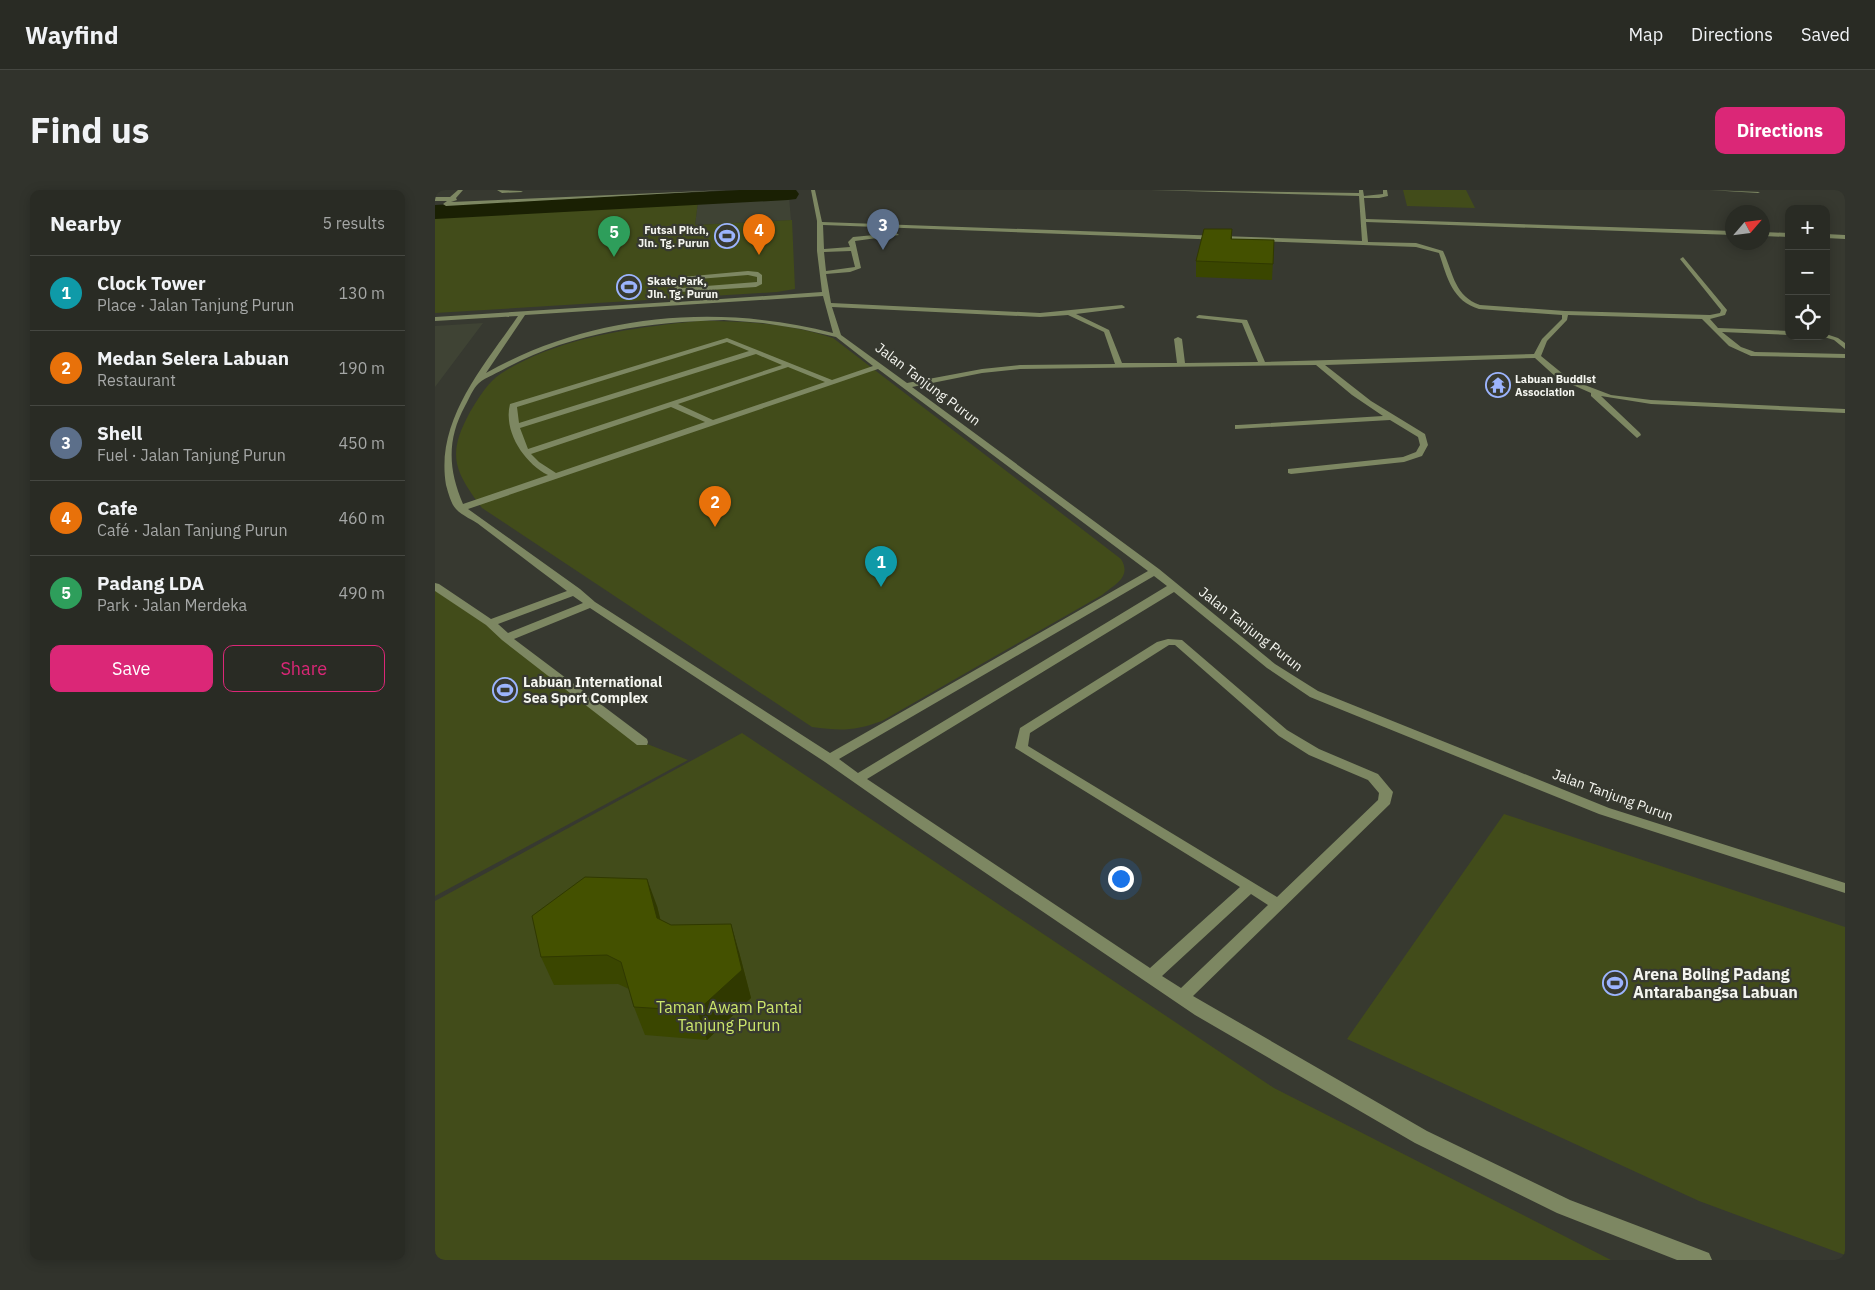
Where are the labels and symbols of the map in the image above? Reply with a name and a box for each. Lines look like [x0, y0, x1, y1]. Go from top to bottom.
north arrow [1725, 205, 1770, 250]
pin: 3 [867, 209, 899, 250]
pin: 4 [743, 214, 775, 255]
pin: 5 [598, 216, 630, 257]
place label: Futsal Pitch, Jln. Tg. Purun [638, 223, 709, 250]
sports icon: Futsal Pitch, Jln. Tg. Purun [714, 223, 740, 249]
sports icon: Skate Park, Jln. Tg. Purun [616, 274, 642, 300]
place label: Skate Park, Jln. Tg. Purun [647, 274, 718, 301]
street label: Jalan Tanjung Purun [872, 339, 984, 429]
temple icon: Labuan Buddist Association [1485, 372, 1511, 398]
place label: Labuan Buddist Association [1515, 372, 1596, 399]
pin: 2 [699, 486, 731, 527]
pin: 1 [865, 546, 897, 587]
street label: Jalan Tanjung Purun [1195, 583, 1307, 675]
place label: Labuan International Sea Sport Complex [523, 673, 662, 707]
sports icon: Labuan International Sea Sport Complex [492, 677, 518, 703]
street label: Jalan Tanjung Purun [1550, 765, 1676, 825]
your location [1108, 866, 1134, 892]
place label: Arena Boling Padang Antarabangsa Labuan [1633, 964, 1798, 1002]
sports icon: Arena Boling Padang Antarabangsa Labuan [1602, 970, 1628, 996]
park label: Taman Awam Pantai Tanjung Purun [656, 997, 802, 1035]

